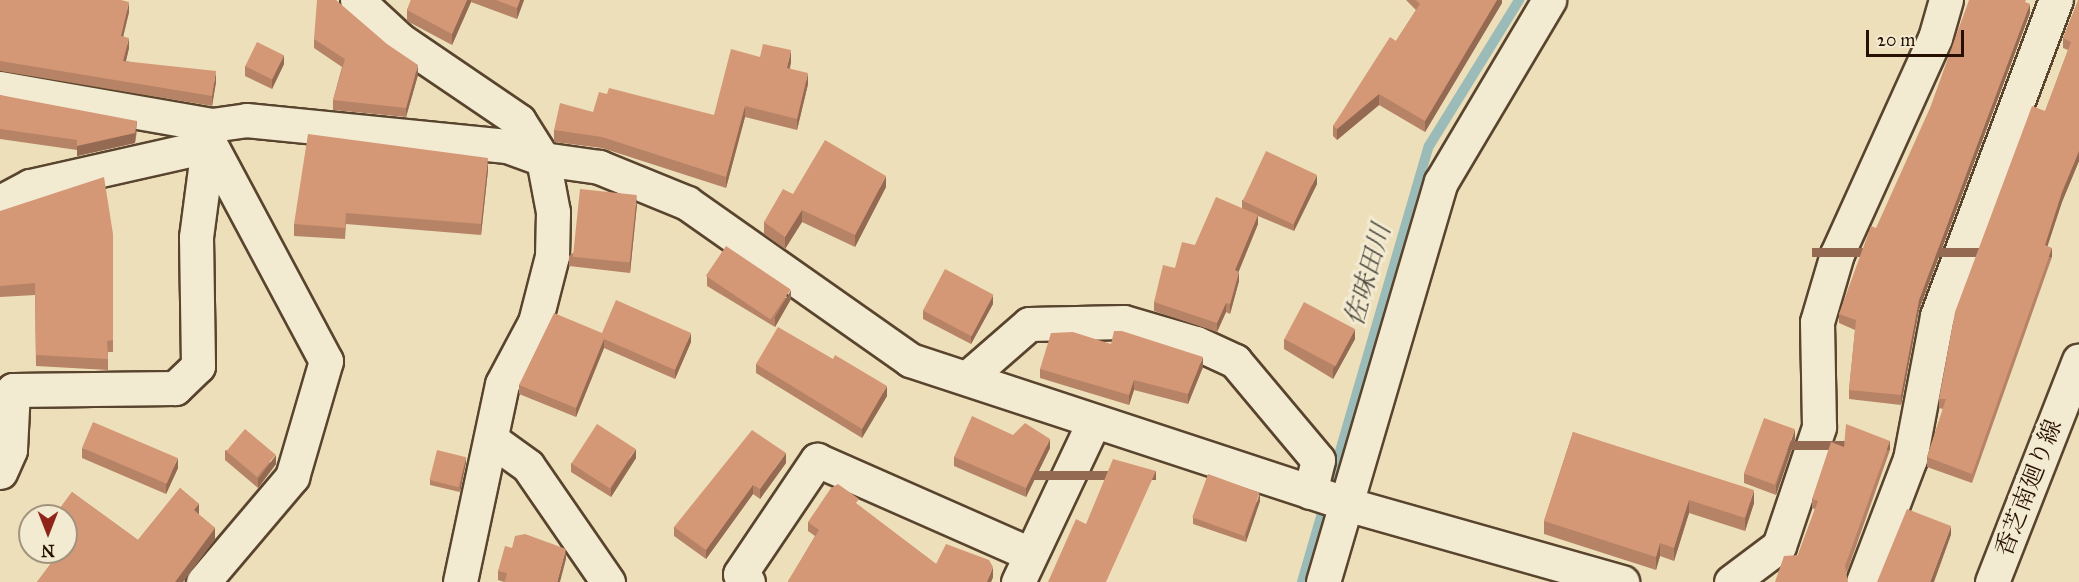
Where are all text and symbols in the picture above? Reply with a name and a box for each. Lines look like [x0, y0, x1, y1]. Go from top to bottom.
scale bar [1869, 18, 1966, 56]
text: 20 m [1877, 29, 1915, 51]
water label: 佐味田川 [1339, 221, 1397, 329]
street label: 香芝南廻り線 [1990, 416, 2068, 560]
north arrow [18, 504, 78, 564]
text: N [41, 541, 55, 560]

